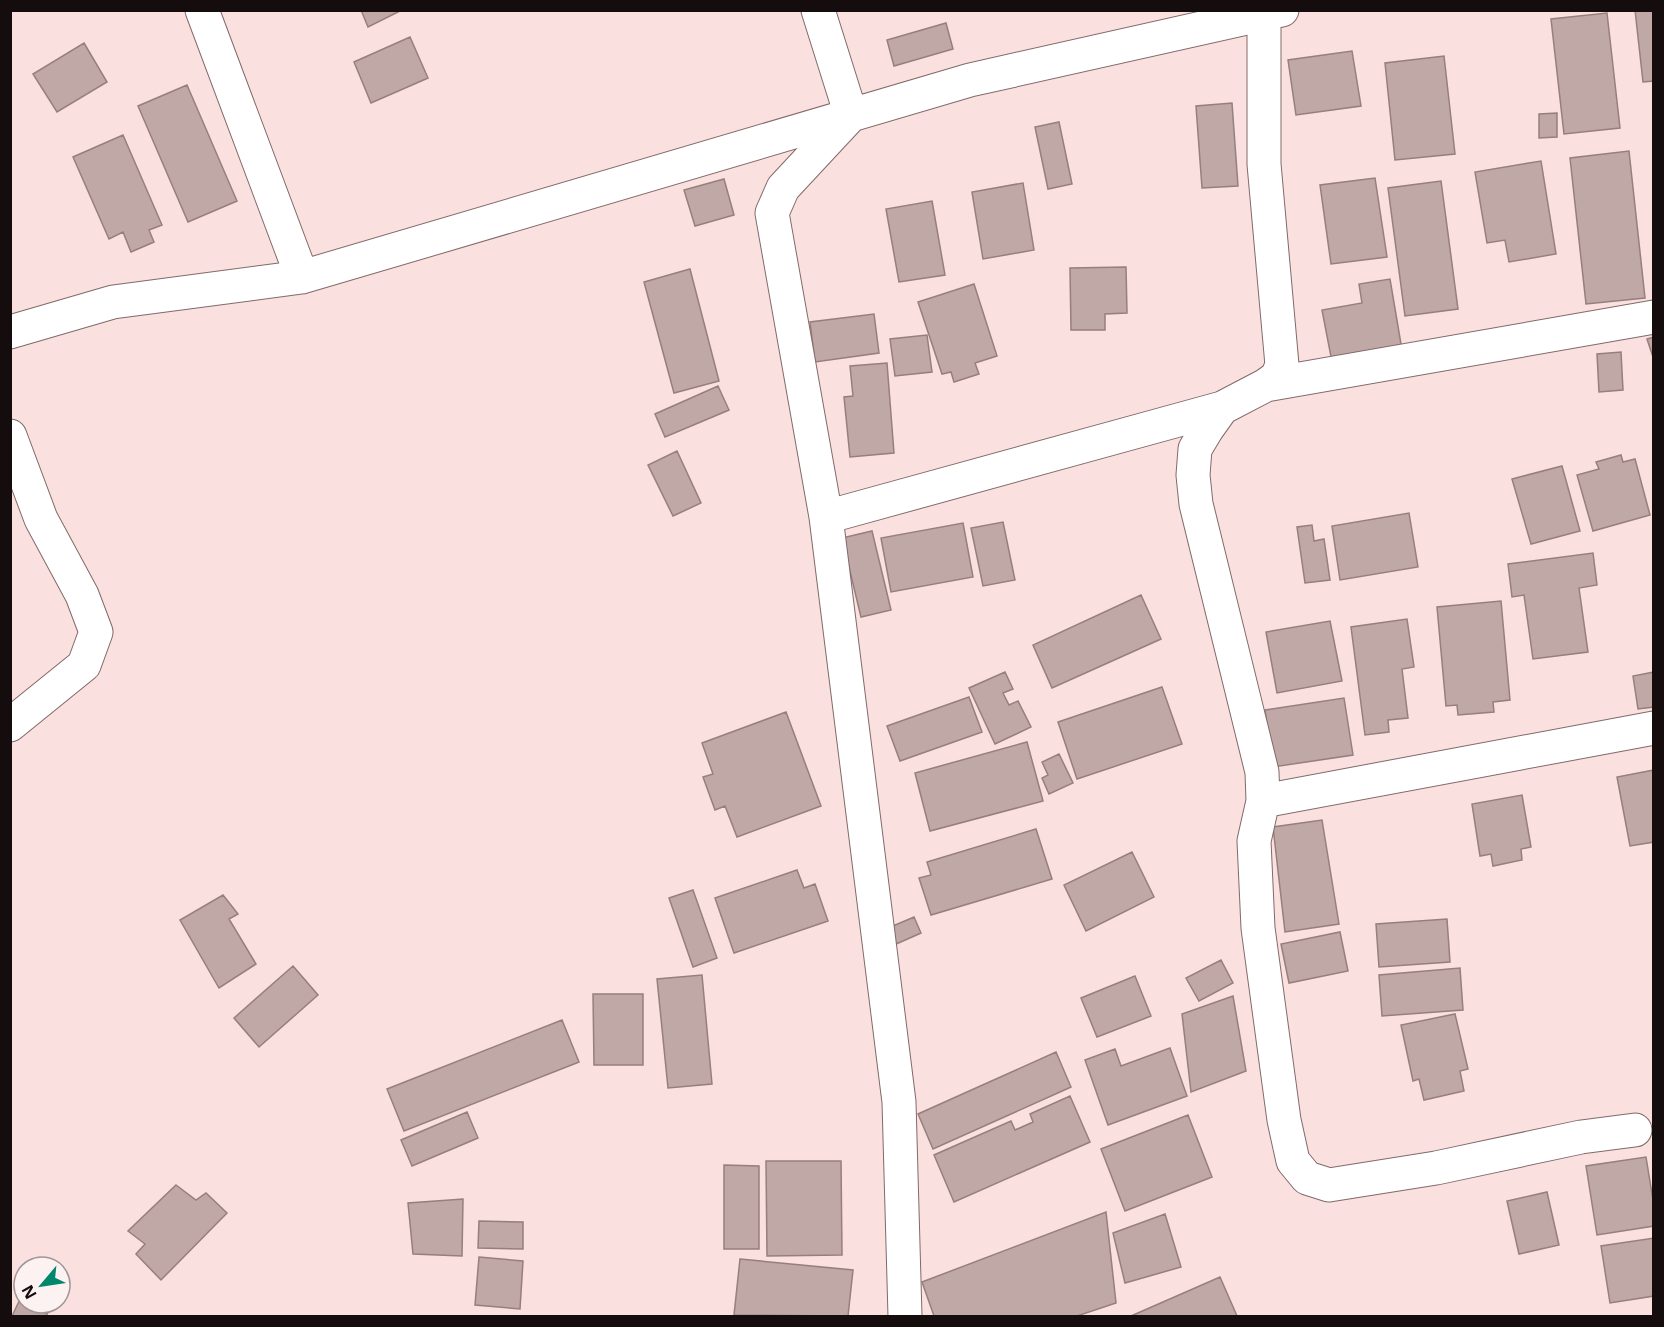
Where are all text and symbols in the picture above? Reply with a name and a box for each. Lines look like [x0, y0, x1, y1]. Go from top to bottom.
north arrow [12, 1255, 72, 1315]
text: N [16, 1281, 42, 1303]

